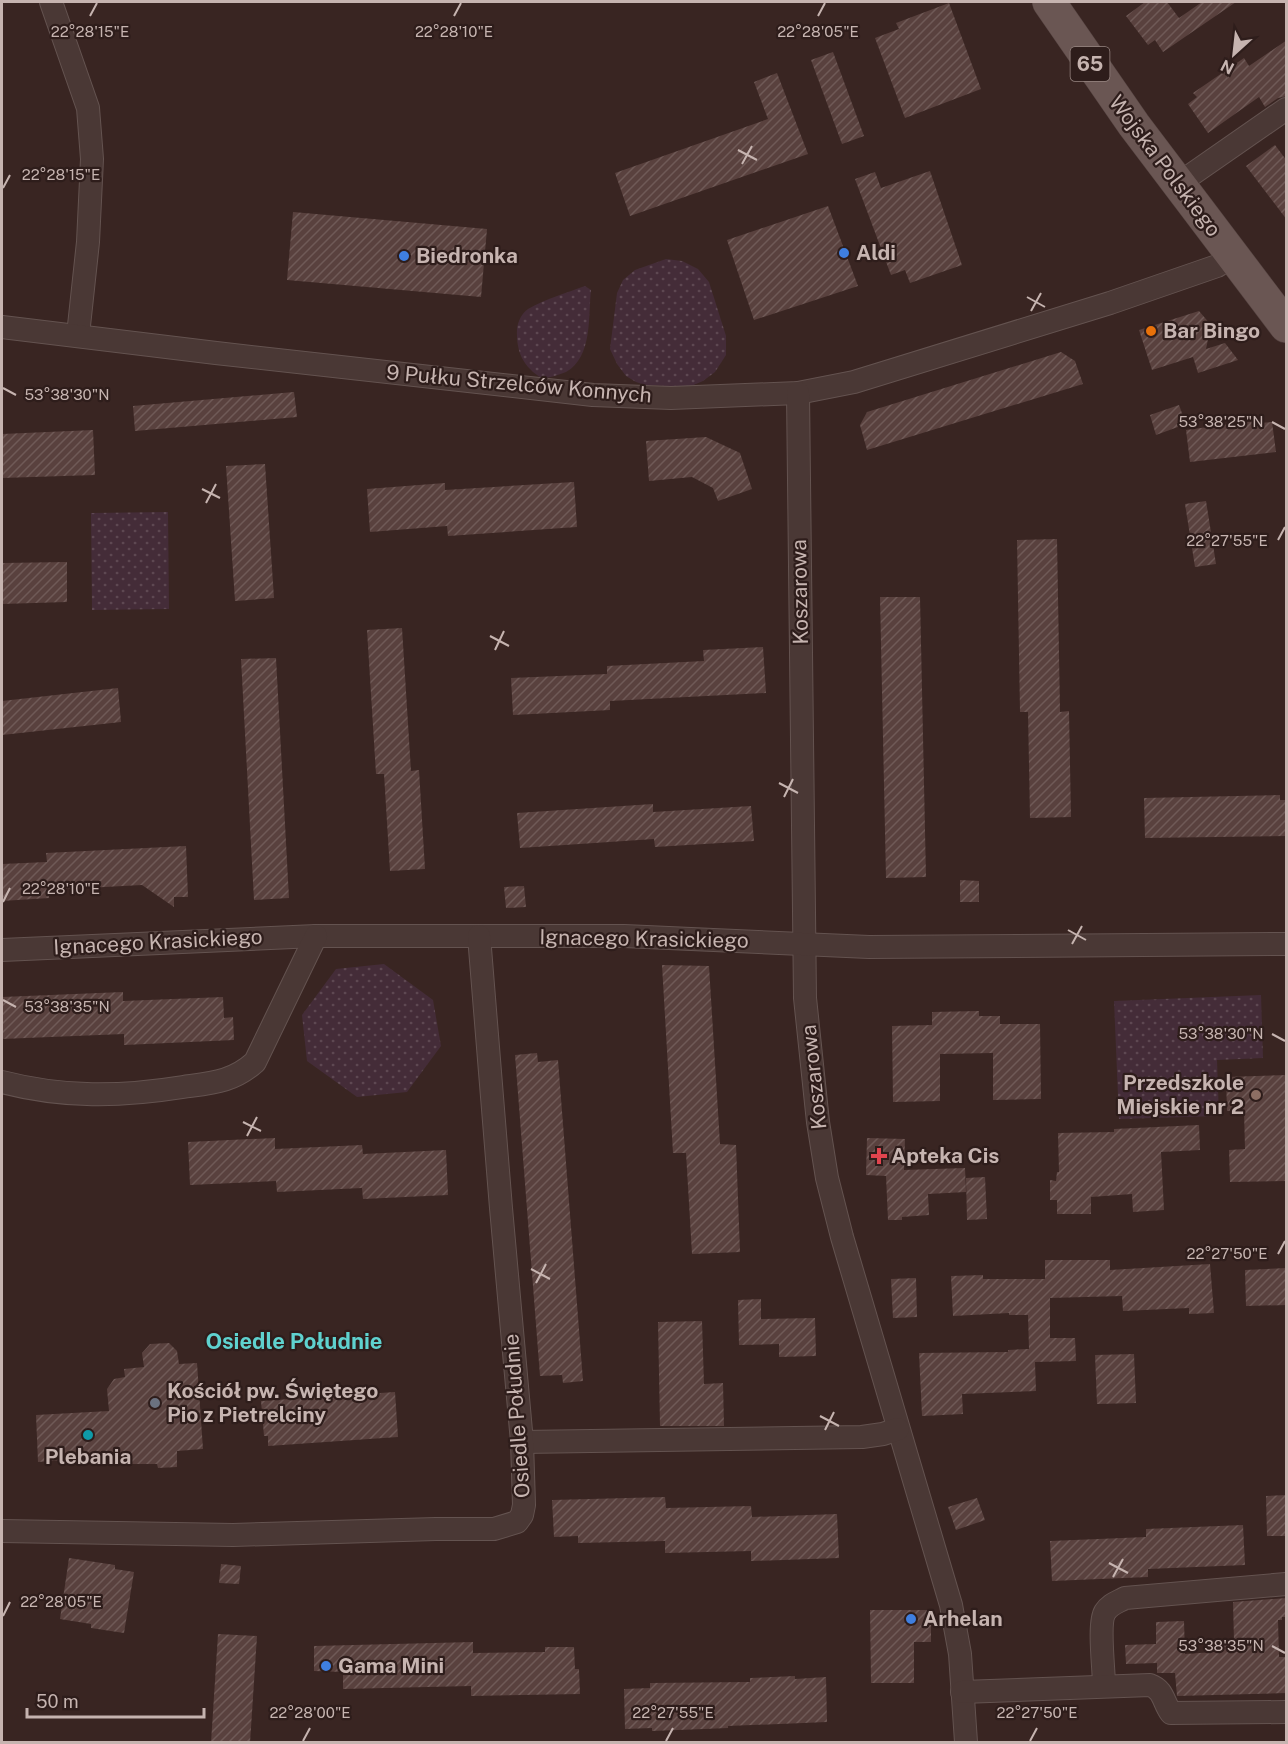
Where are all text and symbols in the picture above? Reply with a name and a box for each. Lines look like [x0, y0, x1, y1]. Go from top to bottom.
text: 22°28'15"E [51, 23, 129, 40]
text: 22°28'10"E [415, 23, 493, 40]
text: 22°28'05"E [777, 23, 859, 40]
north arrow [1204, 24, 1264, 84]
road number: 65 [1070, 47, 1110, 81]
text: N [1218, 56, 1237, 78]
street label: Wojska Polskiego [1104, 90, 1227, 241]
text: 22°28'15"E [22, 166, 100, 183]
place label: Aldi [856, 240, 896, 265]
place label: Biedronka [416, 243, 518, 268]
marker: Aldi [837, 246, 851, 260]
marker: Biedronka [397, 249, 411, 263]
place label: Bar Bingo [1163, 318, 1260, 343]
marker: Bar Bingo [1144, 324, 1158, 338]
street label: 9 Pułku Strzelców Konnych [385, 359, 653, 408]
text: 53°38'30"N [24, 386, 110, 403]
text: 53°38'25"N [1178, 413, 1264, 430]
text: 22°27'55"E [1186, 532, 1268, 549]
street label: Koszarowa [786, 539, 813, 645]
text: 22°28'10"E [22, 880, 100, 897]
street label: Ignacego Krasickiego [53, 924, 263, 959]
street label: Ignacego Krasickiego [539, 924, 749, 953]
text: 53°38'35"N [24, 998, 110, 1015]
street label: Koszarowa [796, 1023, 831, 1131]
text: 53°38'30"N [1178, 1025, 1264, 1042]
place label: Przedszkole Miejskie nr 2 [1116, 1070, 1244, 1119]
marker: Przedszkole Miejskie nr 2 [1249, 1088, 1263, 1102]
place label: Apteka Cis [891, 1143, 999, 1168]
marker: Apteka Cis [872, 1149, 886, 1163]
text: 22°27'50"E [1187, 1245, 1267, 1262]
district label: Osiedle Południe [205, 1328, 383, 1354]
street label: Osiedle Południe [498, 1333, 535, 1499]
place label: Kościół pw. Świętego Pio z Pietrelciny [167, 1378, 378, 1427]
marker: Kościół pw. Świętego Pio z Pietrelciny [148, 1396, 162, 1410]
marker: Plebania [81, 1428, 95, 1442]
place label: Plebania [45, 1444, 131, 1469]
text: 22°28'05"E [20, 1593, 102, 1610]
place label: Arhelan [923, 1606, 1003, 1631]
marker: Arhelan [904, 1612, 918, 1626]
text: 53°38'35"N [1178, 1637, 1264, 1654]
place label: Gama Mini [338, 1653, 444, 1678]
marker: Gama Mini [319, 1659, 333, 1673]
scale bar [27, 1681, 204, 1719]
text: 50 m [36, 1691, 79, 1712]
text: 22°28'00"E [269, 1704, 351, 1721]
text: 22°27'55"E [632, 1704, 714, 1721]
text: 22°27'50"E [997, 1704, 1077, 1721]

